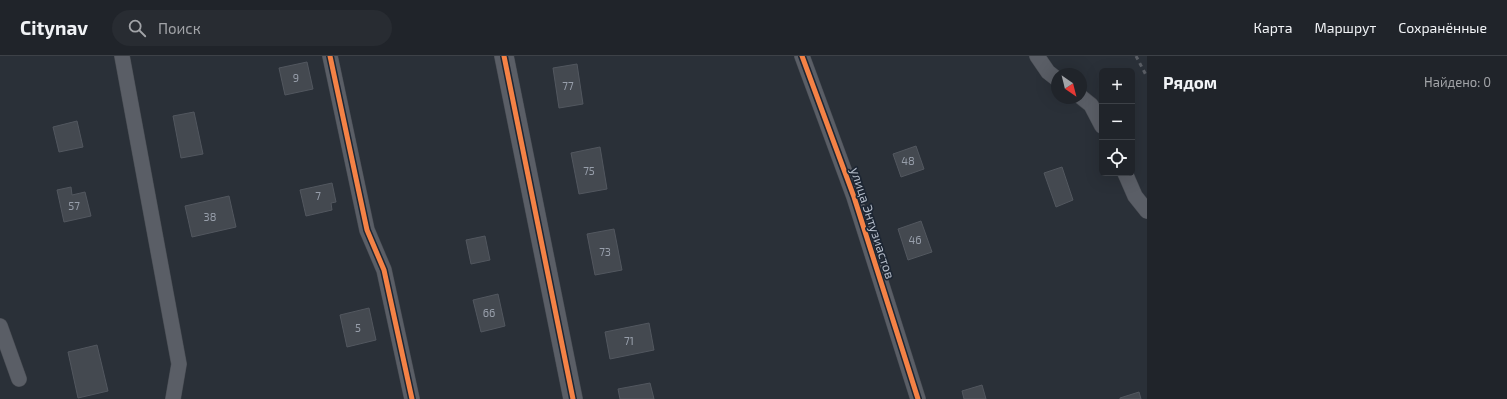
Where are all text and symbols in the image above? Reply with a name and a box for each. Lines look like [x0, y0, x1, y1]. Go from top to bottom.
search box [112, 10, 392, 46]
text: Citynav [20, 16, 88, 39]
icon: search [126, 17, 148, 39]
text: Поиск [158, 19, 201, 37]
text: Карта [1254, 19, 1292, 36]
text: Маршрут [1314, 19, 1376, 36]
text: Сохранённые [1398, 19, 1487, 36]
north arrow [1051, 68, 1087, 104]
map controls [1099, 68, 1135, 176]
button: + [1099, 68, 1135, 104]
house number: 9 [293, 71, 299, 84]
text: Рядом [1163, 72, 1217, 92]
text: Найдено: 0 [1424, 74, 1491, 90]
house number: 77 [562, 79, 574, 92]
button: − [1099, 104, 1135, 140]
button: locate [1099, 140, 1135, 176]
house number: 48 [901, 154, 915, 167]
house number: 75 [583, 164, 595, 177]
street label: улица Энтузиастов [847, 165, 899, 281]
house number: 7 [315, 189, 321, 202]
house number: 57 [68, 199, 80, 212]
house number: 38 [204, 210, 216, 223]
house number: 46 [908, 233, 922, 246]
house number: 73 [599, 245, 611, 258]
house number: 66 [483, 306, 495, 319]
house number: 5 [355, 321, 361, 334]
house number: 71 [624, 334, 634, 347]

